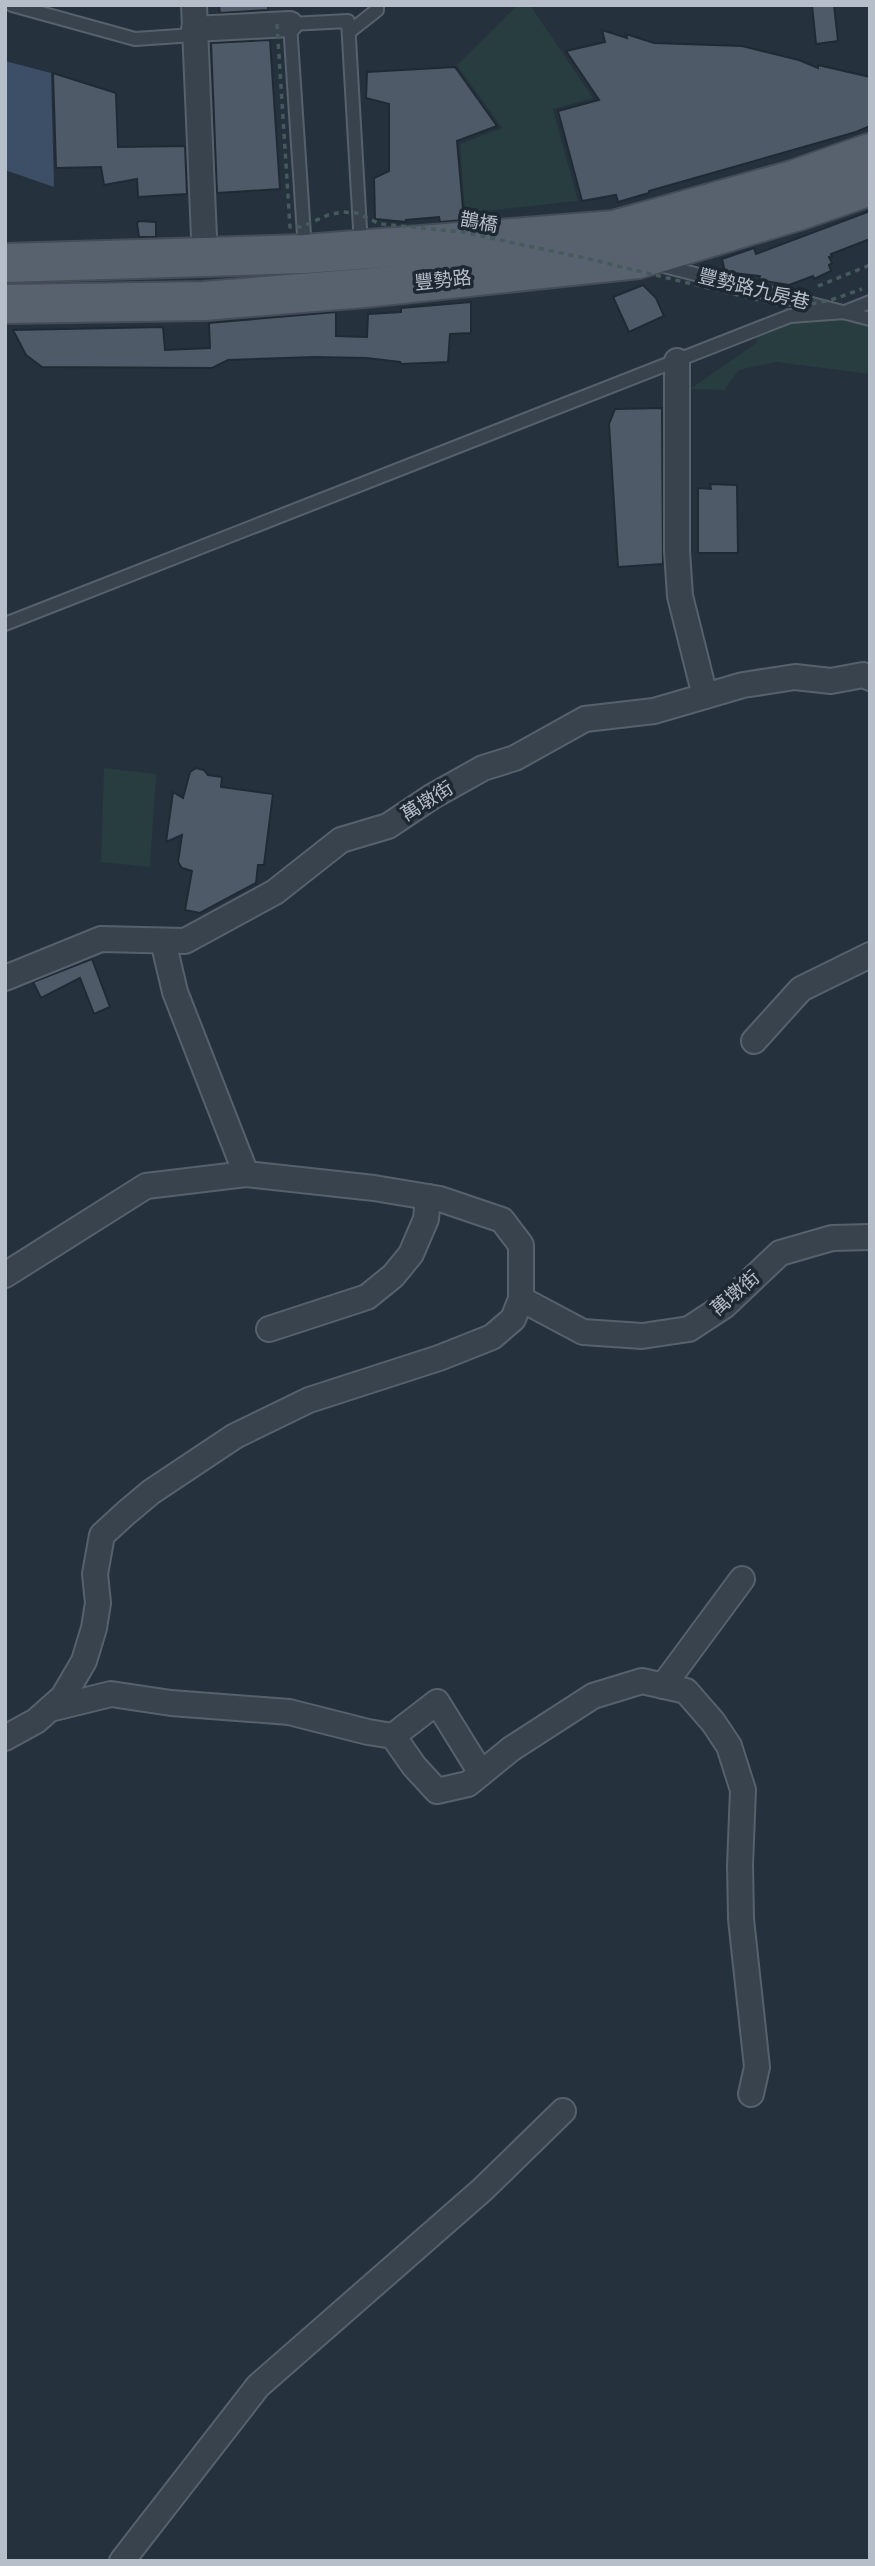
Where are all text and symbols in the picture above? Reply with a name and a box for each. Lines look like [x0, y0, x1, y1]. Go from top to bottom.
street label: 鵲橋 [458, 207, 500, 237]
street label: 豐勢路九房巷 [696, 264, 812, 314]
street label: 豐勢路 [413, 266, 473, 294]
street label: 萬墩街 [397, 776, 457, 826]
street label: 萬墩街 [706, 1266, 764, 1320]

